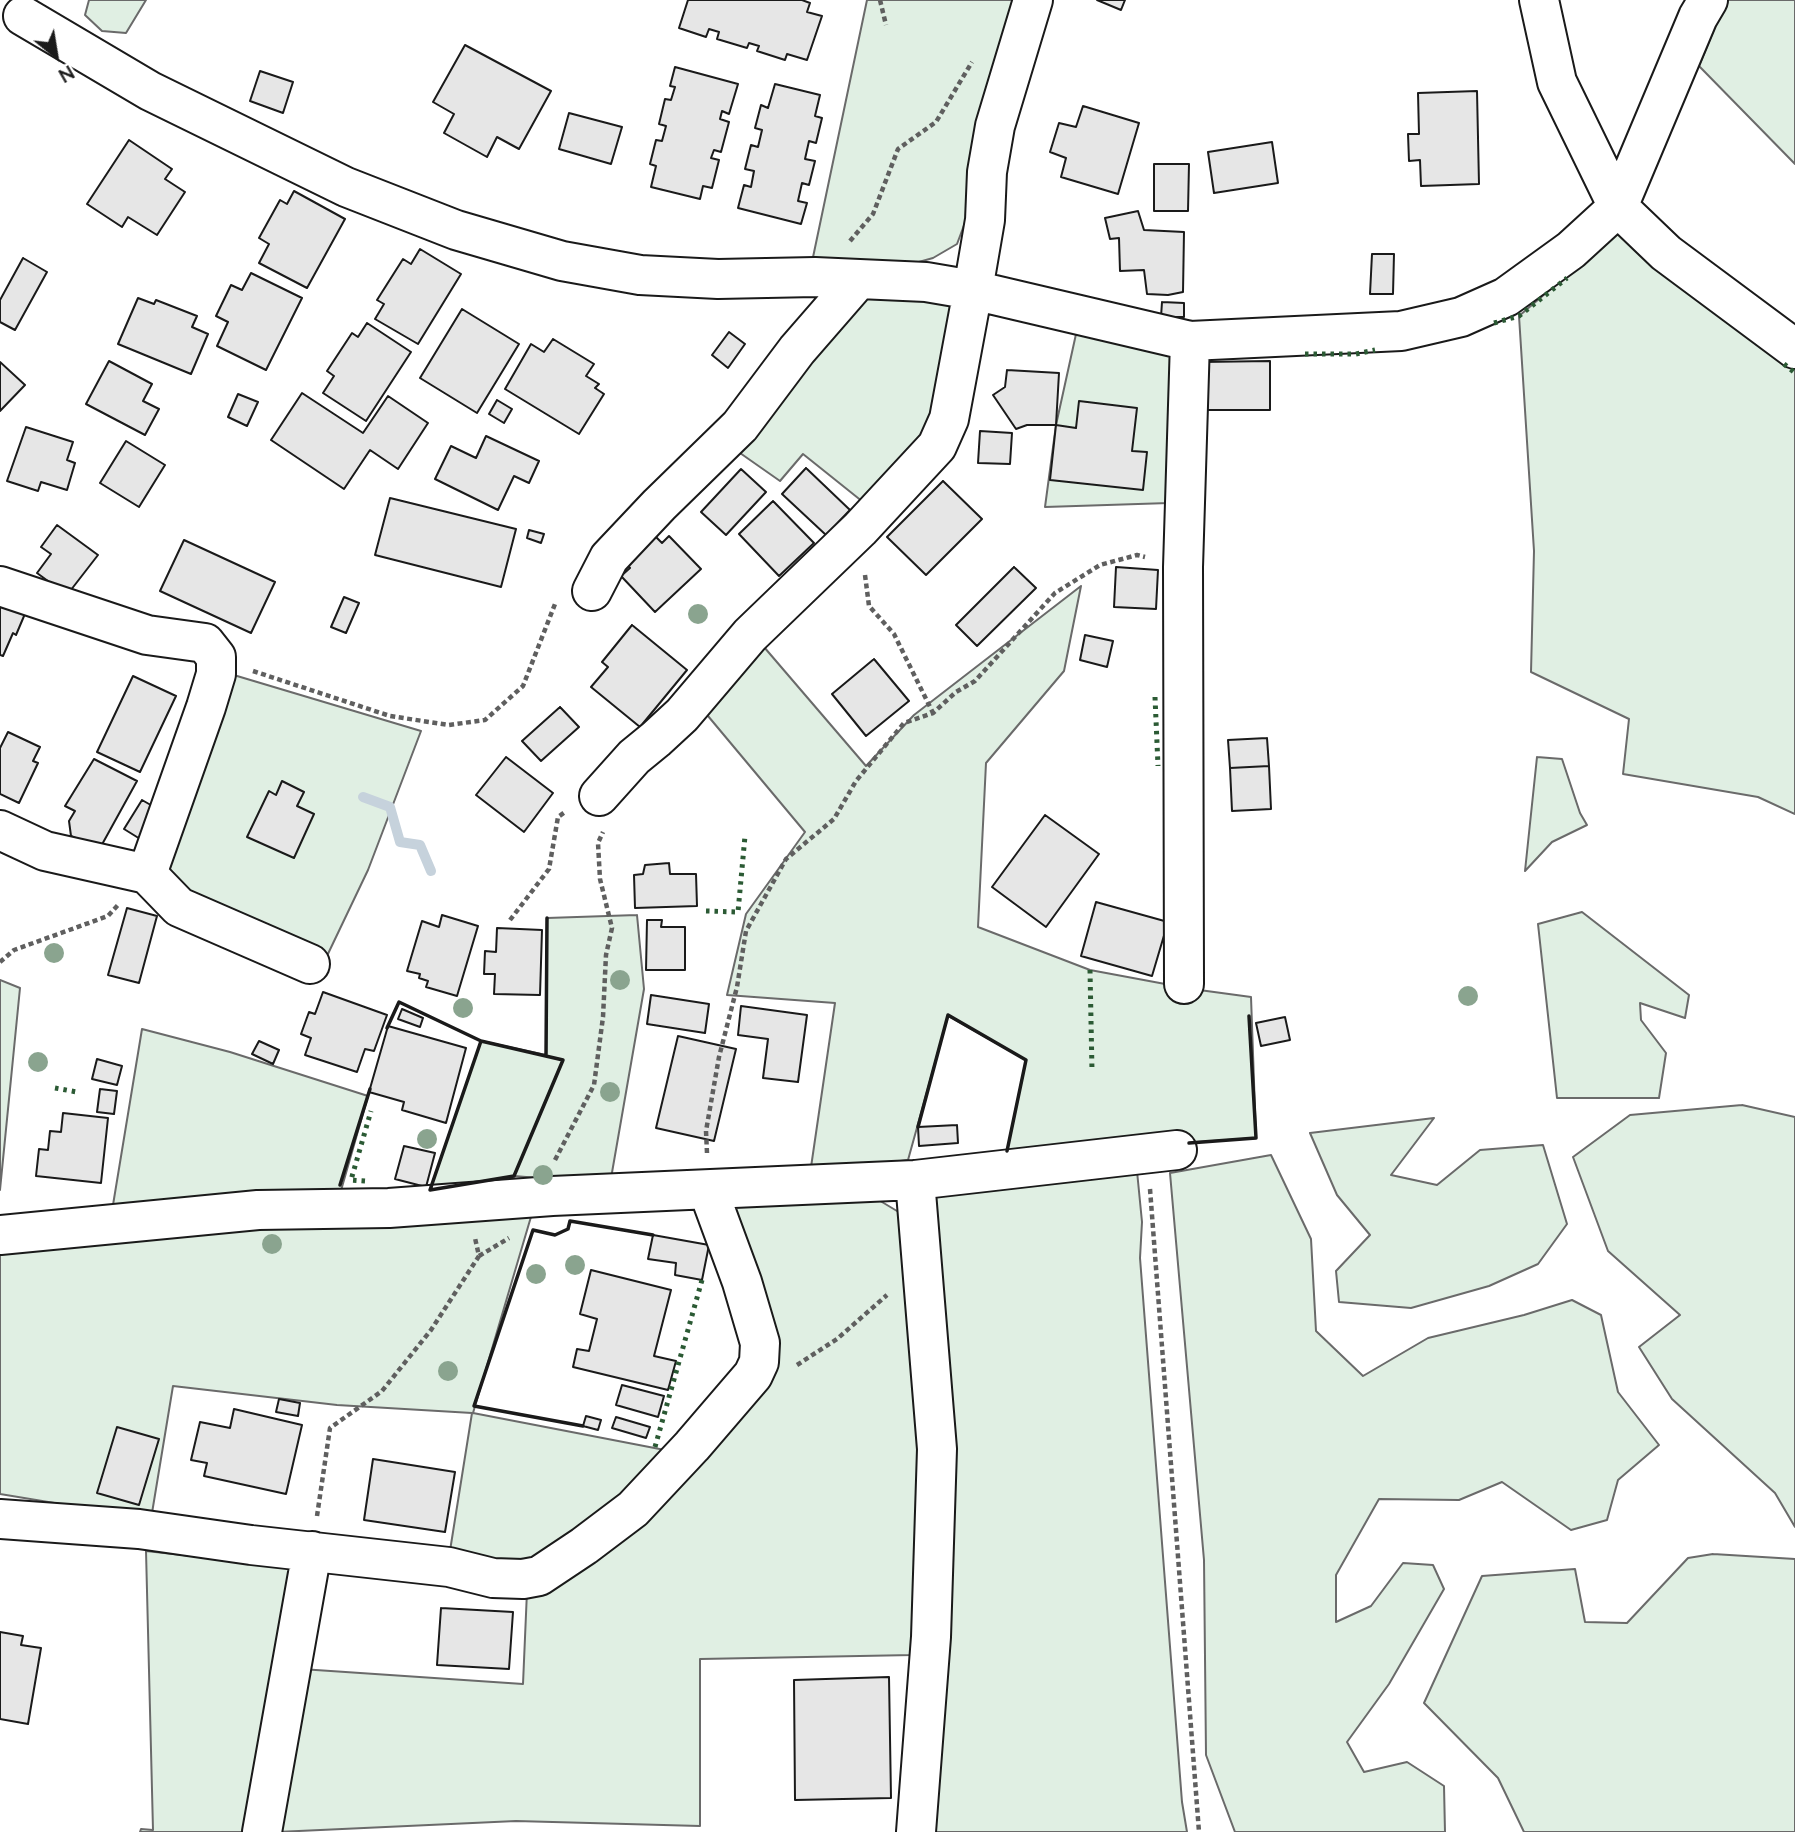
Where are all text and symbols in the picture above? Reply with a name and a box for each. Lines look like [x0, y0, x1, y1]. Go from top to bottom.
north arrow [21, 21, 91, 91]
text: N [54, 60, 79, 88]

